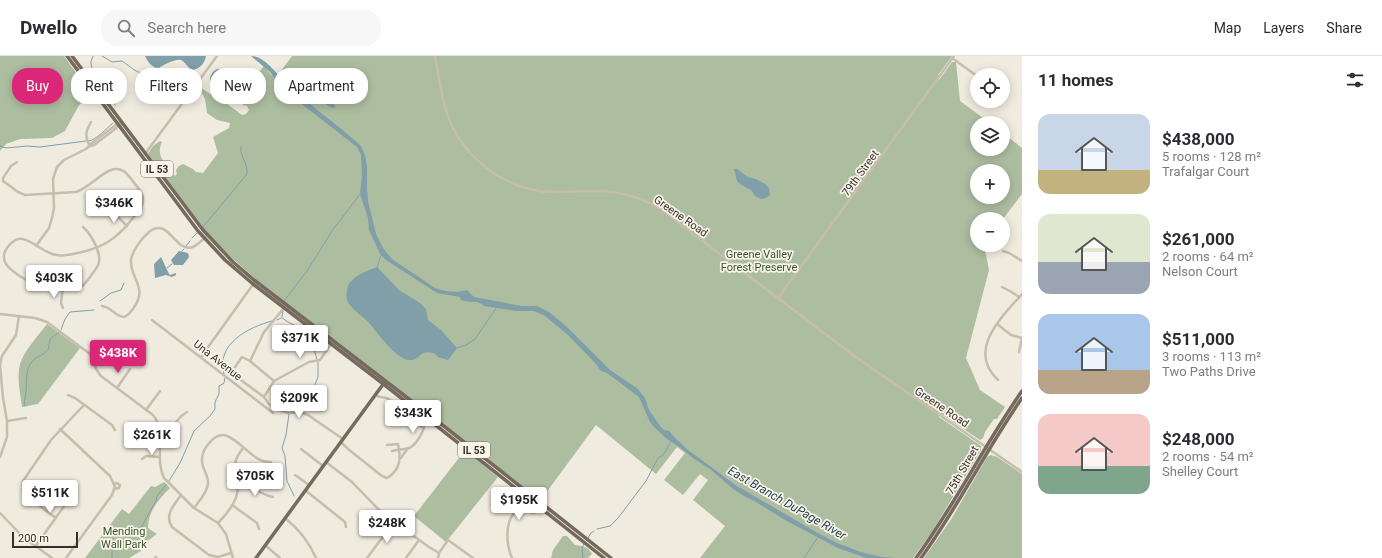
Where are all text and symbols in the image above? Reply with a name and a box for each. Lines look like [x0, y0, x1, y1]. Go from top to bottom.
search box [101, 10, 381, 46]
text: Dwello [20, 16, 77, 39]
icon: search [115, 17, 137, 39]
text: Search here [147, 19, 226, 37]
text: Map [1214, 20, 1241, 36]
text: Layers [1263, 20, 1304, 36]
text: Share [1326, 20, 1362, 36]
chip: Buy [12, 68, 63, 104]
chip: Rent [71, 68, 127, 104]
chip: Filters [135, 68, 202, 104]
chip: New [210, 68, 266, 104]
chip: Apartment [274, 68, 368, 104]
map controls [970, 68, 1010, 252]
button: locate [970, 68, 1010, 108]
icon: filters [1344, 69, 1366, 91]
text: 11 homes [1038, 70, 1114, 90]
button: layers [970, 116, 1010, 156]
text: $438,000 [1162, 129, 1234, 149]
icon: home [1070, 130, 1118, 178]
street label: 79th Street [839, 147, 882, 199]
text: 5 rooms · 128 m² [1162, 149, 1261, 164]
road number: IL 53 [141, 161, 173, 177]
button: + [970, 164, 1010, 204]
text: Trafalgar Court [1162, 164, 1249, 179]
pin: $346K [86, 190, 142, 224]
street label: Greene Road [651, 193, 710, 240]
text: $346K [95, 195, 133, 210]
button: − [970, 212, 1010, 252]
text: $261,000 [1162, 229, 1234, 249]
icon: home [1070, 230, 1118, 278]
park label: Greene Valley Forest Preserve [721, 248, 797, 274]
text: 2 rooms · 64 m² [1162, 249, 1254, 264]
text: Nelson Court [1162, 264, 1238, 279]
pin: $403K [26, 265, 82, 299]
text: $403K [35, 270, 73, 285]
pin: $371K [272, 325, 328, 359]
text: $511,000 [1162, 329, 1234, 349]
text: $371K [281, 330, 319, 345]
icon: home [1070, 330, 1118, 378]
street label: Una Avenue [191, 337, 245, 383]
pin: $438K [90, 340, 146, 374]
text: $438K [99, 345, 137, 360]
text: 3 rooms · 113 m² [1162, 349, 1261, 364]
text: Two Paths Drive [1162, 364, 1256, 379]
pin: $209K [271, 385, 327, 419]
street label: Greene Road [912, 385, 971, 430]
text: $209K [280, 390, 318, 405]
pin: $343K [385, 400, 441, 434]
text: $343K [394, 405, 432, 420]
pin: $261K [124, 422, 180, 456]
text: $261K [133, 427, 171, 442]
text: $248,000 [1162, 429, 1234, 449]
icon: home [1070, 430, 1118, 478]
road number: IL 53 [458, 442, 490, 458]
street label: 75th Street [943, 443, 982, 497]
text: 2 rooms · 54 m² [1162, 449, 1254, 464]
pin: $705K [227, 463, 283, 497]
water label: East Branch DuPage River [726, 463, 849, 543]
text: Shelley Court [1162, 464, 1238, 479]
text: $705K [236, 468, 274, 483]
pin: $511K [22, 480, 78, 514]
text: $511K [31, 485, 69, 500]
pin: $195K [491, 487, 547, 521]
text: $195K [500, 492, 538, 507]
pin: $248K [359, 510, 415, 544]
text: $248K [368, 515, 406, 530]
park label: Mending Wall Park [101, 525, 147, 551]
scale bar [12, 530, 78, 549]
text: 200 m [18, 532, 49, 545]

